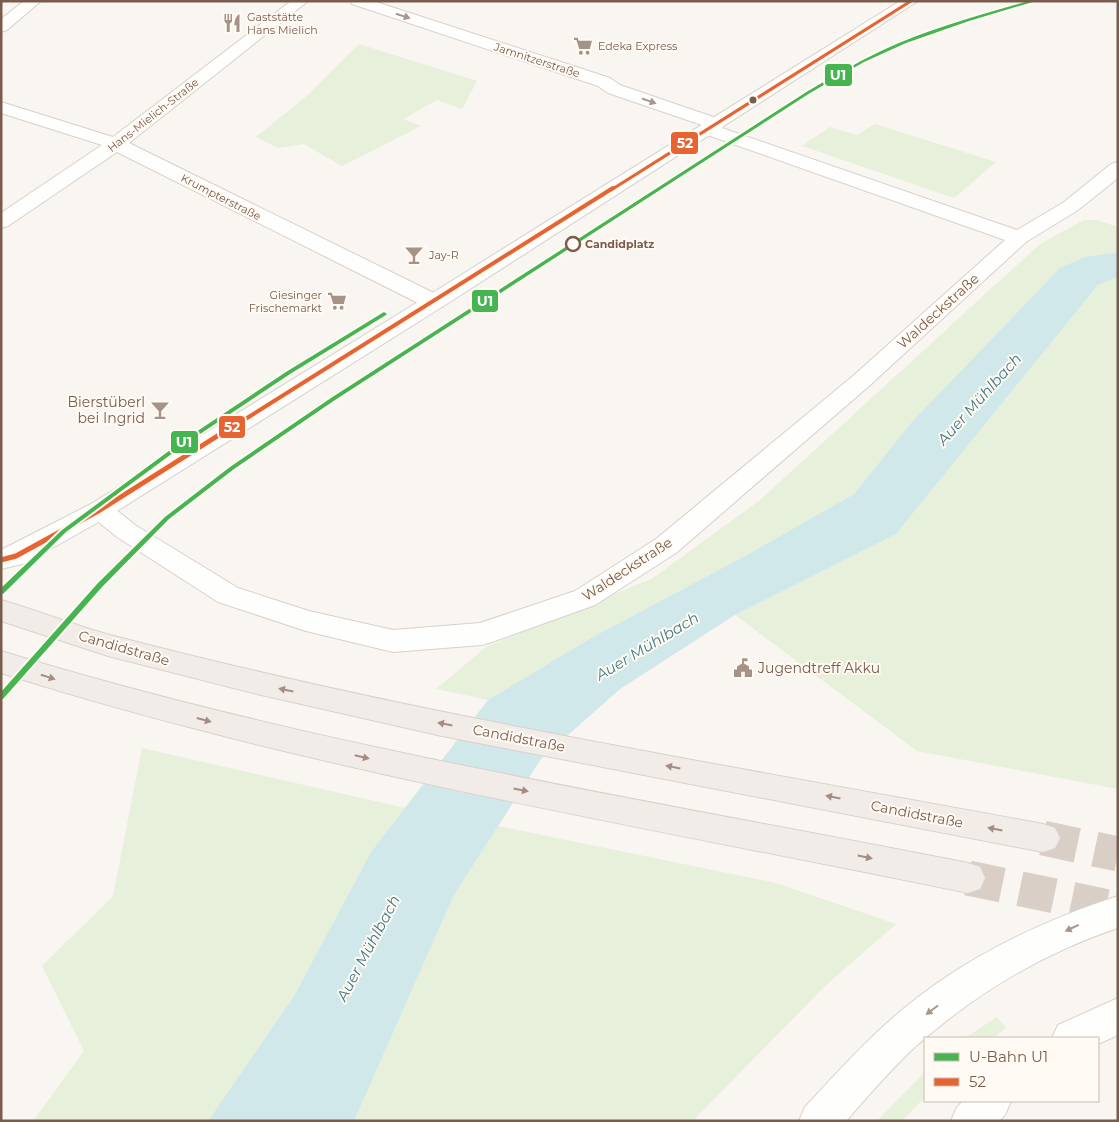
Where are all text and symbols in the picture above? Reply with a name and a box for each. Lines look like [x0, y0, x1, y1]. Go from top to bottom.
place label: Gaststätte Hans Mielich [247, 10, 318, 37]
restaurant icon: Gaststätte Hans Mielich [221, 12, 243, 34]
one-way arrow [396, 13, 411, 21]
supermarket icon: Edeka Express [572, 35, 594, 57]
street label: Jamnitzerstraße [491, 39, 582, 81]
place label: Edeka Express [598, 39, 678, 53]
line badge: U1 [824, 63, 853, 87]
text: U1 [830, 66, 846, 84]
street label: Hans-Mielich-Straße [105, 75, 202, 155]
unlabelled marker [748, 95, 758, 105]
one-way arrow [642, 97, 657, 105]
line badge: 52 [670, 131, 699, 155]
text: 52 [677, 134, 693, 152]
street label: Krumpterstraße [179, 171, 264, 223]
marker: Candidplatz [565, 236, 581, 252]
place label: Candidplatz [585, 237, 654, 251]
bar icon: Jay-R [403, 244, 425, 266]
place label: Jay-R [428, 248, 459, 262]
street label: Waldeckstraße [893, 269, 983, 353]
place label: Giesinger Frischemarkt [249, 288, 323, 315]
line badge: U1 [471, 289, 499, 313]
supermarket icon: Giesinger Frischemarkt [326, 290, 348, 312]
text: U1 [477, 292, 493, 310]
water label: Auer Mühlbach [932, 349, 1025, 450]
place label: Bierstüberl bei Ingrid [67, 393, 145, 427]
bar icon: Bierstüberl bei Ingrid [149, 399, 171, 421]
line badge: 52 [218, 415, 246, 439]
text: 52 [224, 418, 240, 436]
line badge: U1 [170, 430, 199, 454]
text: U1 [176, 433, 192, 451]
street label: Waldeckstraße [578, 533, 676, 605]
water label: Auer Mühlbach [591, 608, 702, 685]
street label: Candidstraße [76, 626, 172, 670]
public building icon: Jugendtreff Akku [732, 657, 754, 679]
place label: Jugendtreff Akku [757, 659, 880, 677]
one-way arrow [40, 674, 55, 681]
one-way arrow [277, 685, 293, 693]
one-way arrow [197, 716, 212, 724]
one-way arrow [436, 720, 452, 728]
street label: Candidstraße [471, 720, 567, 756]
one-way arrow [355, 753, 370, 761]
one-way arrow [665, 763, 681, 771]
one-way arrow [514, 786, 529, 794]
one-way arrow [824, 793, 840, 801]
street label: Candidstraße [869, 796, 965, 832]
one-way arrow [987, 824, 1003, 832]
one-way arrow [858, 853, 873, 861]
water label: Auer Mühlbach [332, 892, 404, 1005]
one-way arrow [1065, 925, 1079, 933]
one-way arrow [926, 1004, 939, 1015]
legend [924, 1037, 1099, 1102]
text: U-Bahn U1 [969, 1047, 1048, 1066]
text: 52 [969, 1072, 986, 1091]

